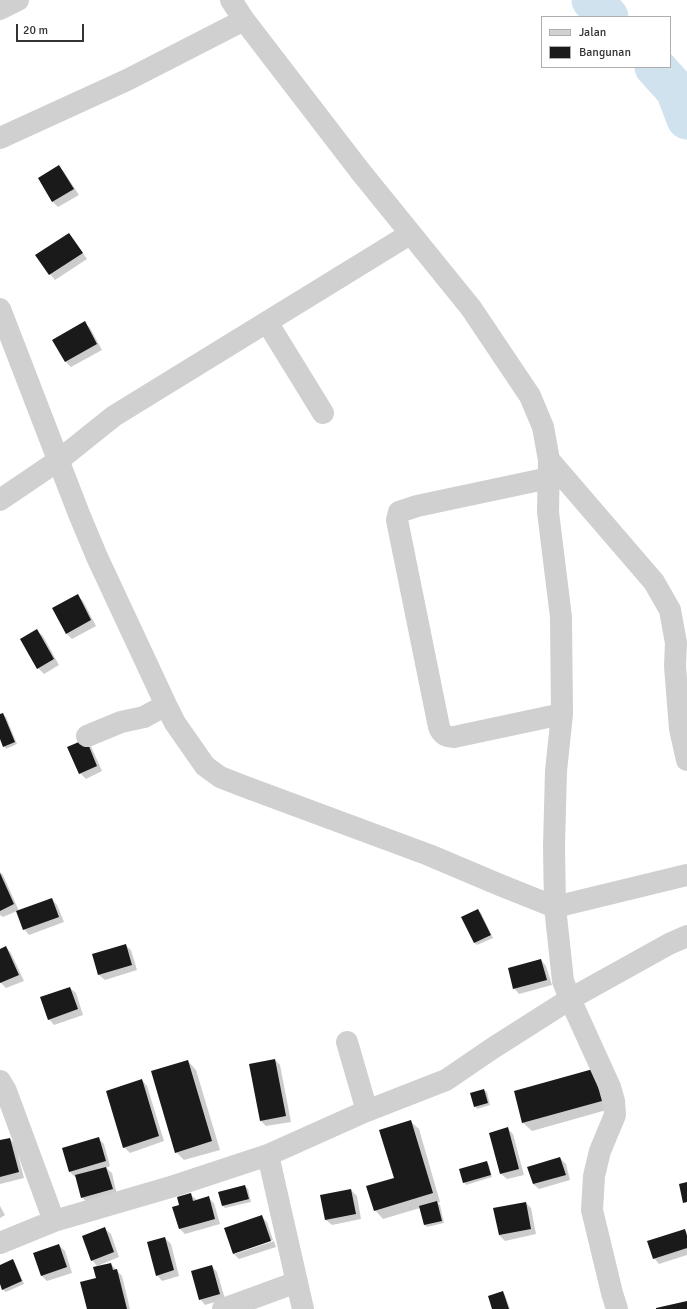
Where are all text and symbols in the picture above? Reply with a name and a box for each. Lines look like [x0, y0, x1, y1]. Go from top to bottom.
scale bar [18, 16, 86, 42]
legend [541, 16, 671, 68]
text: 20 m [23, 23, 48, 38]
text: Jalan [579, 25, 606, 40]
text: Bangunan [579, 45, 631, 60]

